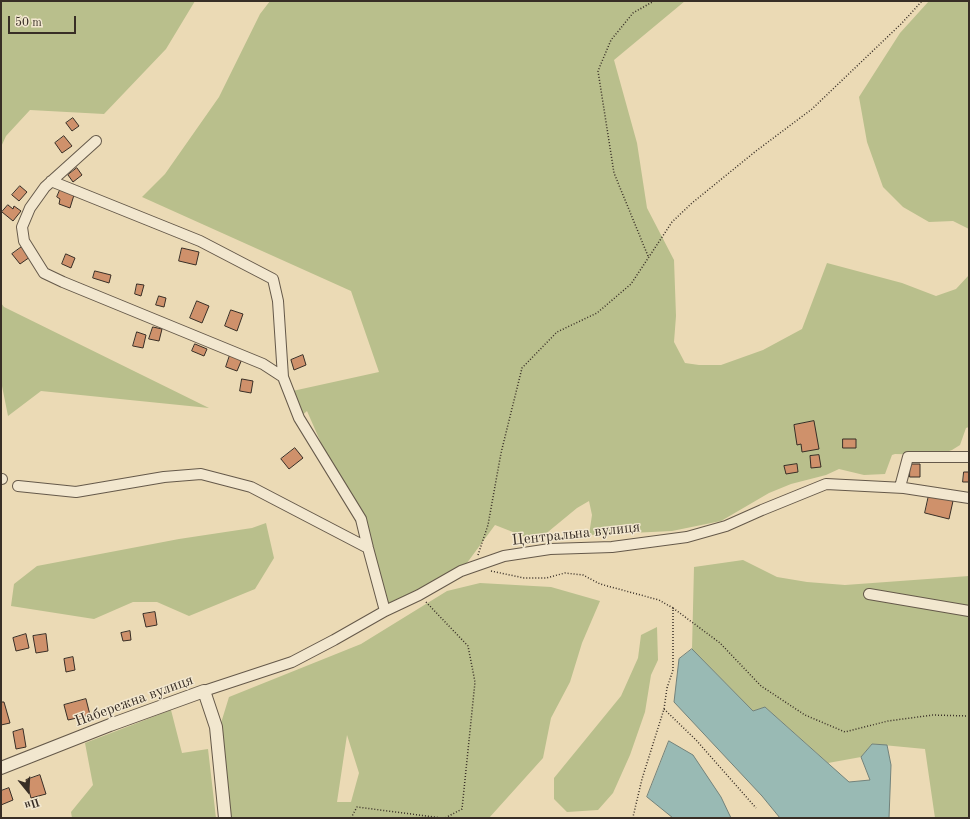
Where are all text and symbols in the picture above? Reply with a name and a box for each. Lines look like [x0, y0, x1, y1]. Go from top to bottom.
scale bar [10, 8, 78, 34]
text: 50 m [15, 17, 42, 29]
street label: Центральна вулиця [511, 518, 641, 550]
street label: Набережна вулиця [72, 671, 196, 731]
north arrow [8, 771, 48, 811]
text: Пн [23, 795, 41, 810]

